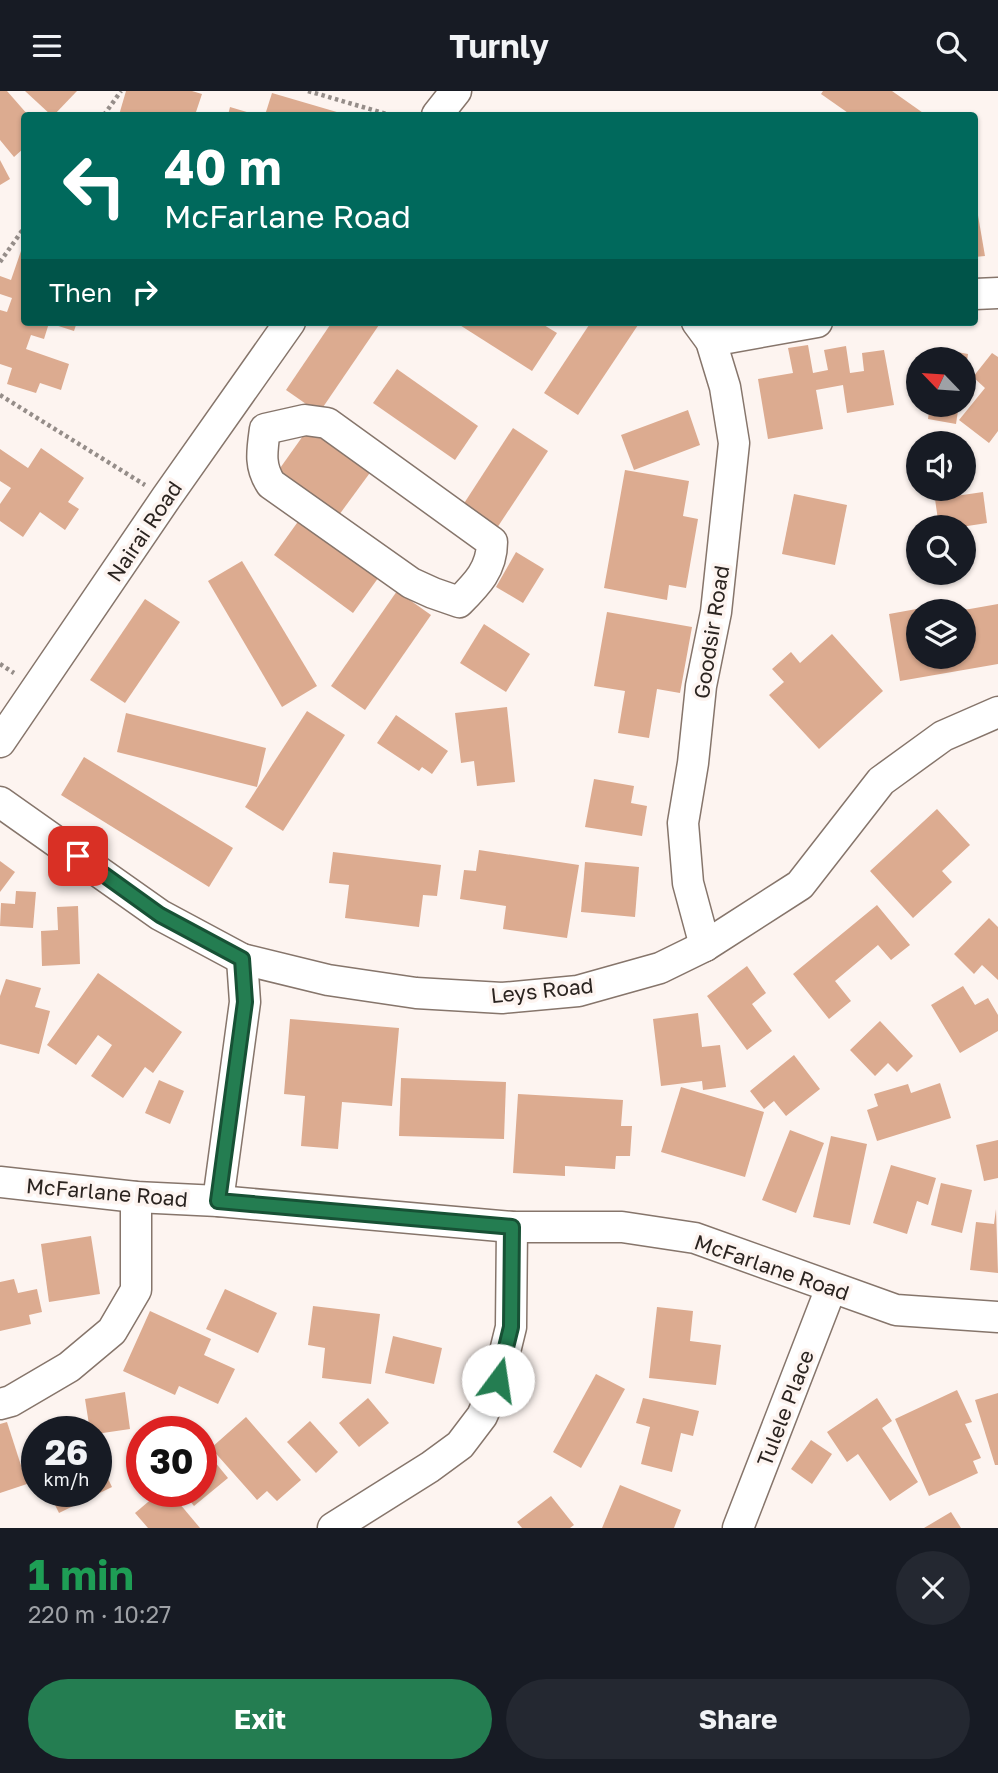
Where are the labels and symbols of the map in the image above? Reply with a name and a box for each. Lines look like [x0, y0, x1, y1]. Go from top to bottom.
north arrow [906, 347, 976, 417]
street label: Nairai Road [101, 476, 187, 586]
street label: Goodsir Road [688, 564, 734, 700]
pin [48, 826, 108, 886]
street label: Leys Road [489, 972, 595, 1008]
street label: McFarlane Road [25, 1172, 189, 1212]
street label: McFarlane Road [691, 1228, 853, 1306]
position arrow [461, 1343, 535, 1417]
street label: Tulele Place [751, 1346, 819, 1470]
speed limit sign: 30 [126, 1416, 217, 1507]

